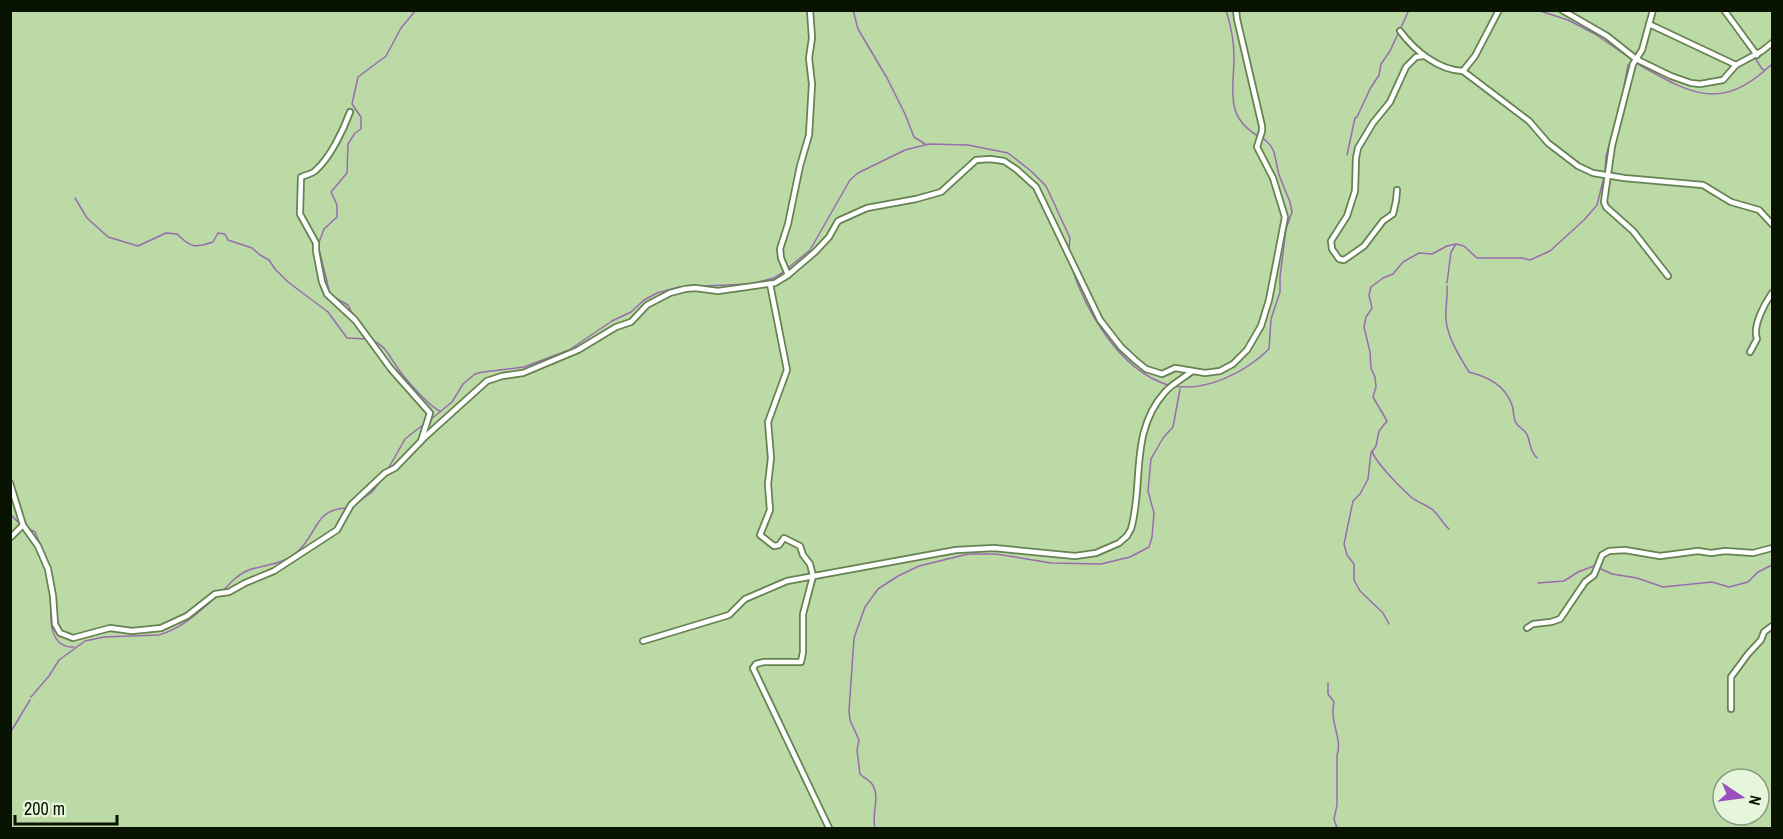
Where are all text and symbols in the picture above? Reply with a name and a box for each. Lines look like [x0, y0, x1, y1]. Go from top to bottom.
north arrow [1711, 767, 1771, 827]
scale bar [15, 788, 117, 826]
text: N [1744, 793, 1767, 807]
text: 200 m [24, 796, 65, 821]

